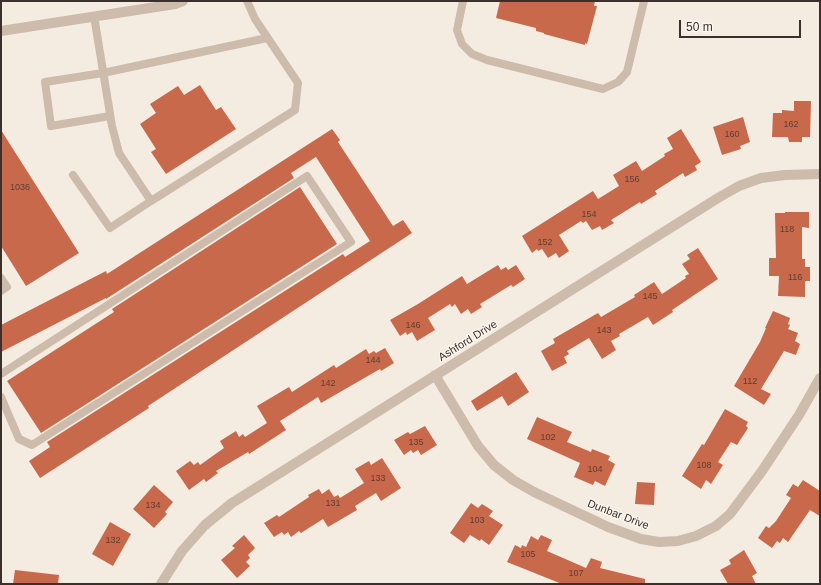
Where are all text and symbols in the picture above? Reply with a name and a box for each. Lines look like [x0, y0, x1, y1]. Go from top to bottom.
scale bar [681, 12, 803, 38]
text: 50 m [686, 20, 713, 34]
house number: 162 [783, 120, 799, 130]
house number: 160 [724, 130, 740, 140]
house number: 156 [624, 175, 640, 185]
house number: 1036 [10, 183, 30, 193]
house number: 154 [581, 210, 597, 220]
house number: 118 [780, 225, 794, 235]
house number: 152 [537, 238, 553, 248]
house number: 116 [788, 273, 802, 283]
house number: 145 [642, 292, 658, 302]
street label: Ashford Drive [436, 318, 500, 364]
house number: 146 [405, 321, 421, 331]
house number: 143 [596, 326, 612, 336]
house number: 144 [365, 356, 381, 366]
house number: 112 [743, 377, 757, 387]
house number: 142 [320, 379, 336, 389]
house number: 102 [540, 433, 556, 443]
house number: 135 [408, 438, 424, 448]
house number: 108 [696, 461, 712, 471]
house number: 104 [587, 465, 603, 475]
house number: 133 [370, 474, 386, 484]
street label: Dunbar Drive [585, 497, 651, 533]
house number: 131 [325, 499, 341, 509]
house number: 134 [145, 501, 161, 511]
house number: 103 [469, 516, 485, 526]
house number: 132 [105, 536, 121, 546]
house number: 105 [520, 550, 536, 560]
house number: 107 [568, 569, 584, 579]

